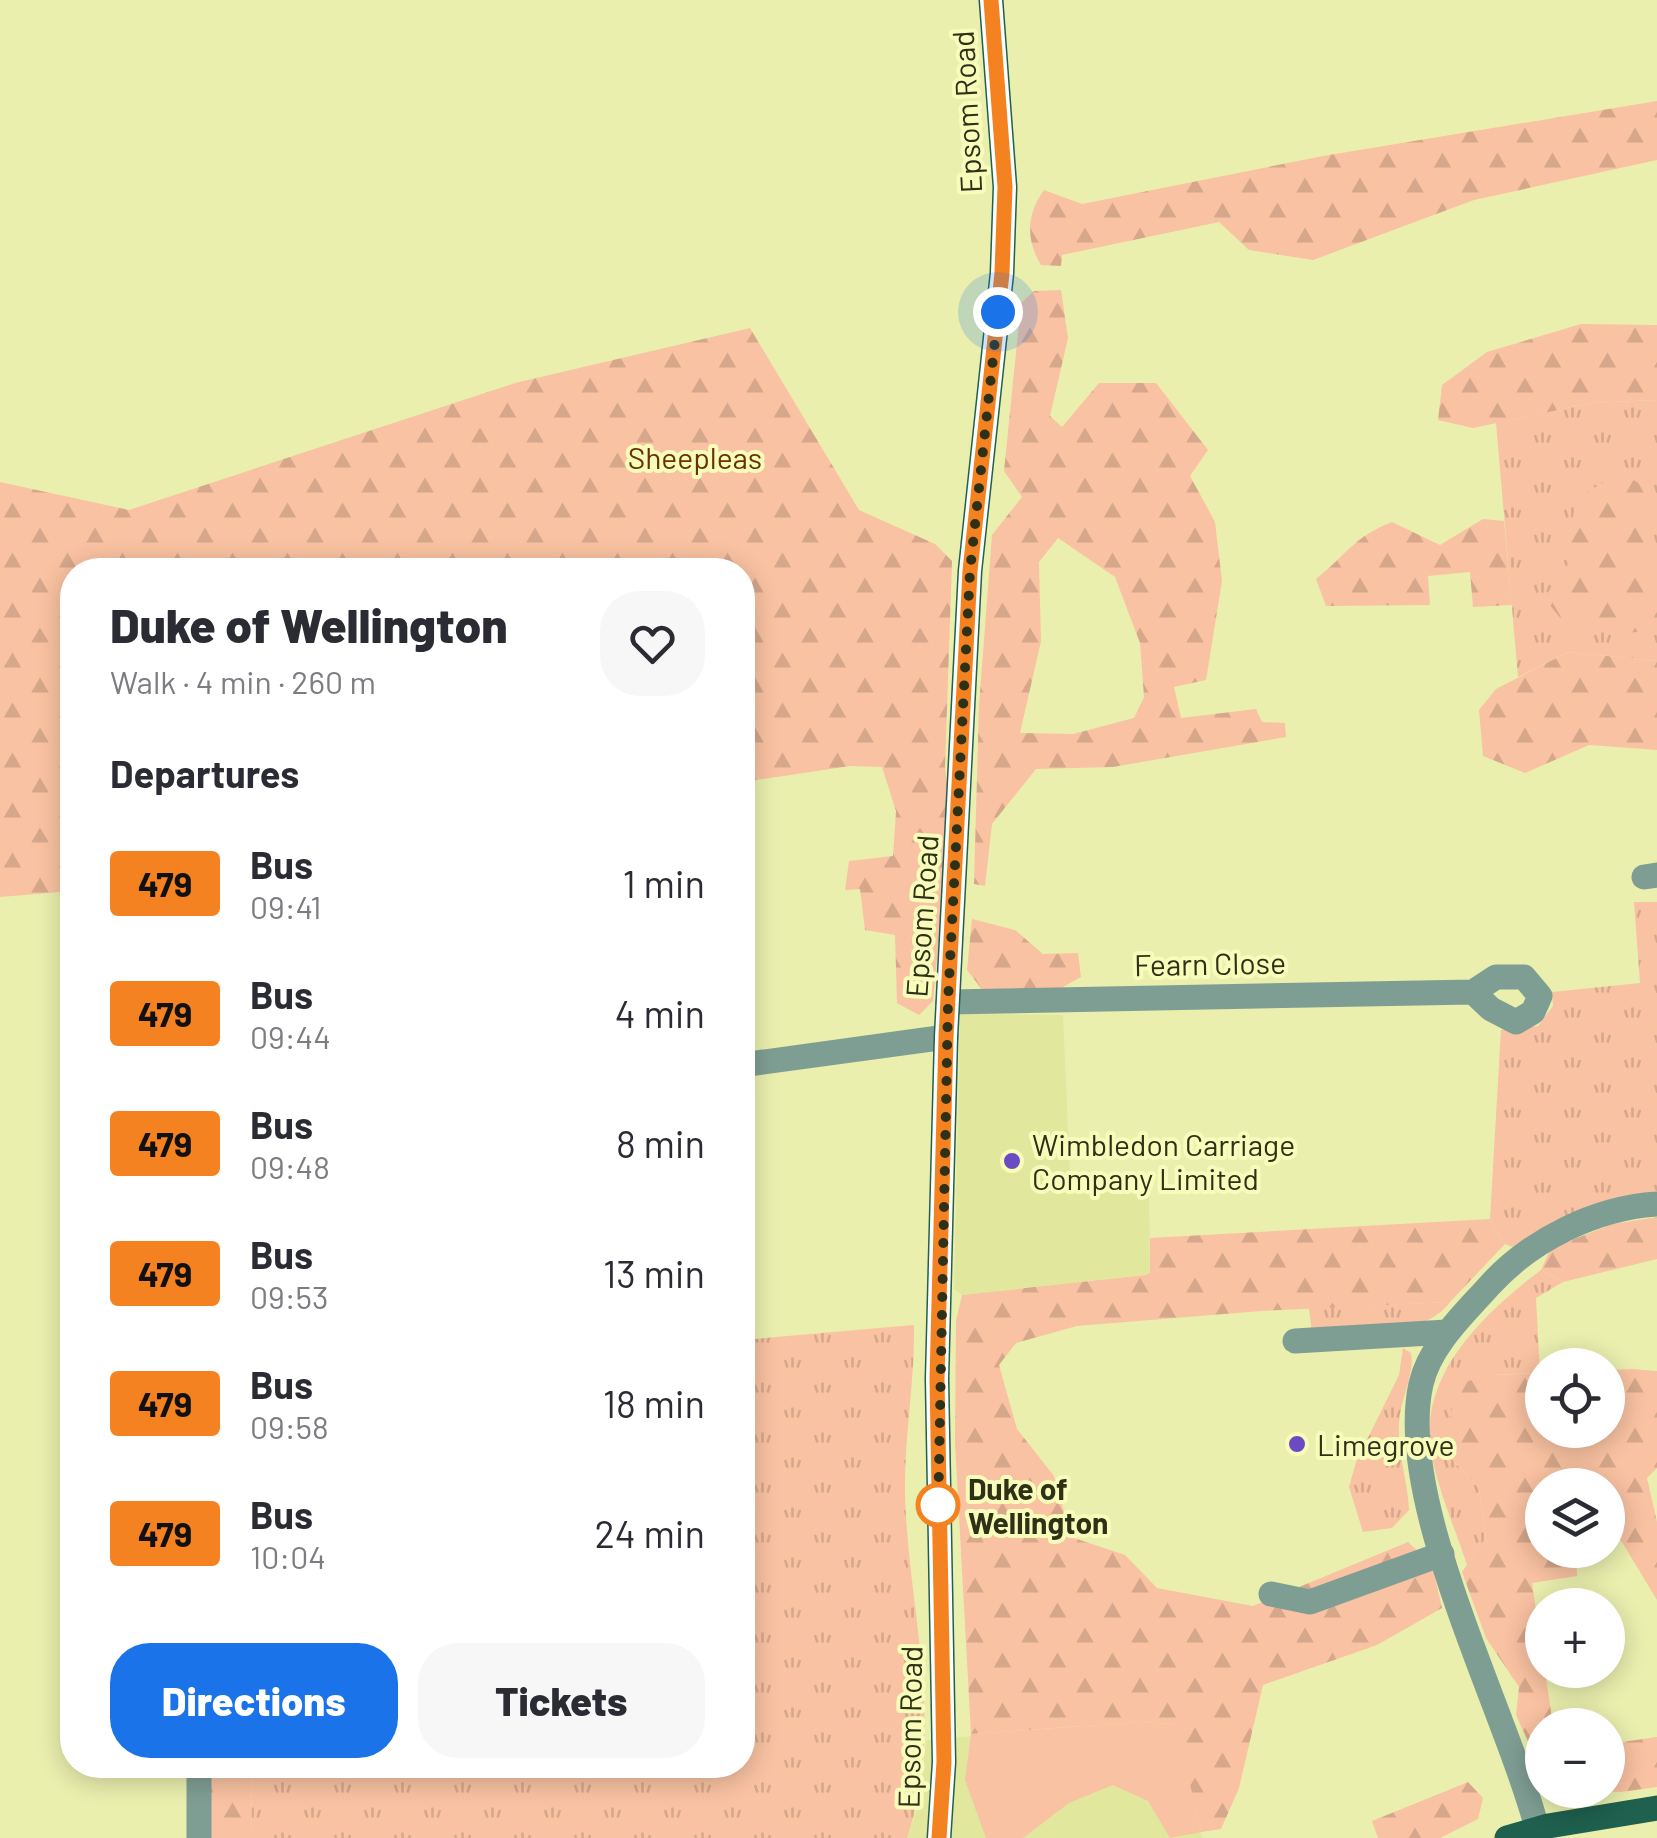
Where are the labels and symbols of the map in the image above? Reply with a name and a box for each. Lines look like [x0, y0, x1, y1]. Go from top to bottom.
street label: Epsom Road [944, 30, 988, 194]
your location [973, 287, 1023, 337]
park label: Sheepleas [628, 439, 762, 475]
street label: Epsom Road [897, 834, 945, 998]
street label: Fearn Close [1134, 944, 1286, 982]
place label: Wimbledon Carriage Company Limited [1032, 1126, 1295, 1196]
marker: Wimbledon Carriage Company Limited [1001, 1150, 1023, 1172]
place label: Limegrove [1317, 1426, 1455, 1462]
marker: Limegrove [1286, 1433, 1308, 1455]
place label: Duke of Wellington [968, 1470, 1109, 1540]
marker: Duke of Wellington [917, 1484, 959, 1526]
street label: Epsom Road [890, 1645, 928, 1809]

